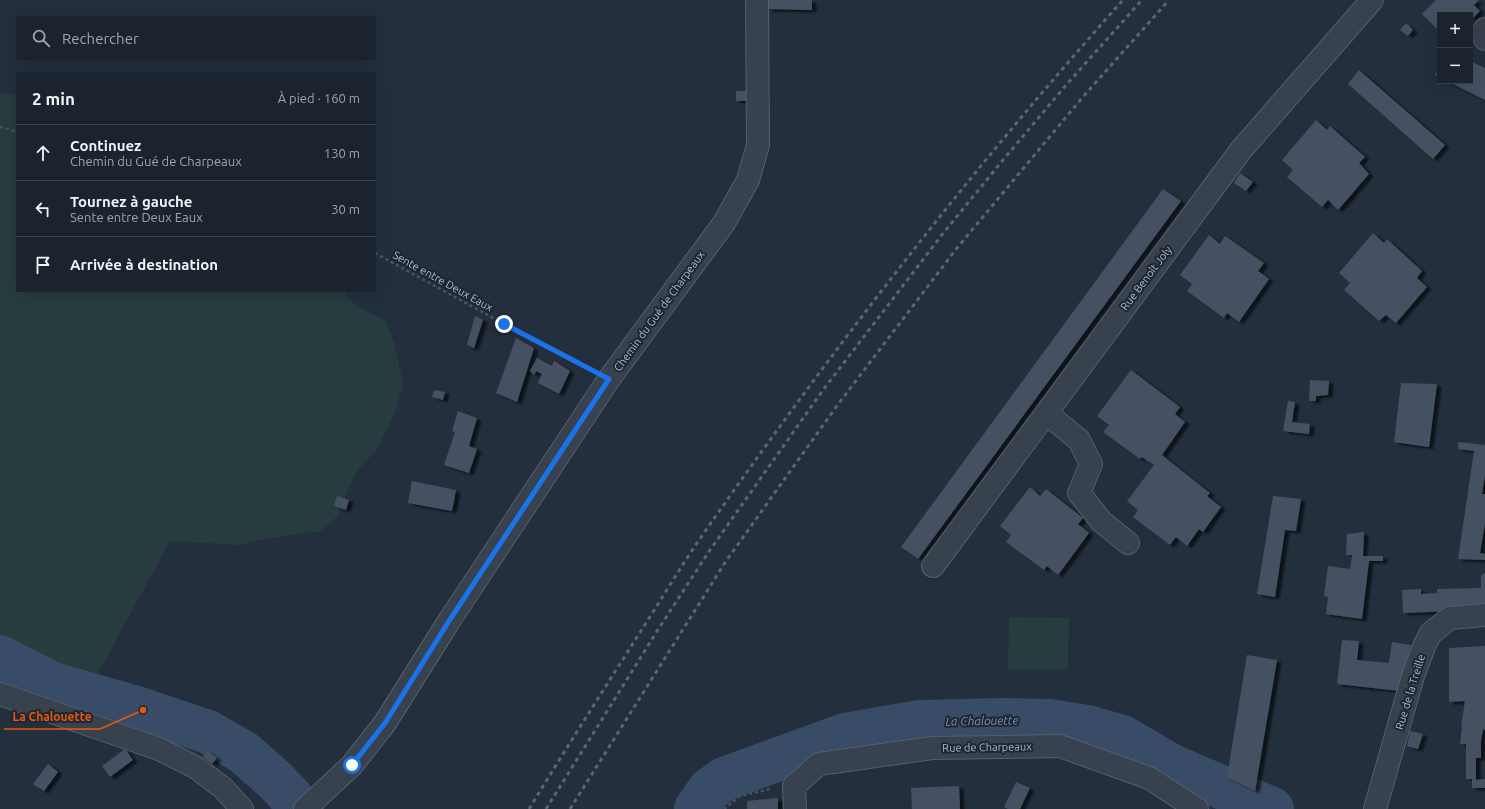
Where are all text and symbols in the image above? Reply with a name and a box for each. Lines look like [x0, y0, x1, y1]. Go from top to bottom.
map controls [1437, 12, 1473, 84]
button: + [1437, 12, 1473, 48]
search box [16, 16, 376, 60]
icon: search [30, 27, 52, 49]
text: Rechercher [62, 30, 139, 47]
button: − [1437, 48, 1473, 84]
text: 2 min [32, 89, 75, 108]
text: À pied · 160 m [278, 91, 360, 105]
text: Continuez [70, 137, 141, 154]
icon: ahead [32, 142, 54, 164]
text: 130 m [324, 146, 360, 160]
text: Chemin du Gué de Charpeaux [70, 154, 242, 168]
text: Tournez à gauche [70, 193, 193, 210]
icon: left [32, 198, 54, 220]
text: 30 m [331, 202, 360, 216]
text: Sente entre Deux Eaux [70, 210, 203, 224]
street label: Rue Benoît Joly [1118, 243, 1174, 312]
street label: Chemin du Gué de Charpeaux [611, 248, 707, 373]
street label: Sente entre Deux Eaux [391, 249, 495, 314]
icon: arrive [32, 254, 54, 276]
text: Arrivée à destination [70, 256, 218, 273]
route end [495, 315, 513, 333]
street label: Rue de la Treille [1393, 653, 1427, 731]
callout: La Chalouette [4, 705, 100, 729]
text: La Chalouette [12, 710, 92, 723]
water label: La Chalouette [945, 713, 1019, 728]
street label: Rue de Charpeaux [942, 740, 1032, 754]
route start [343, 756, 361, 774]

